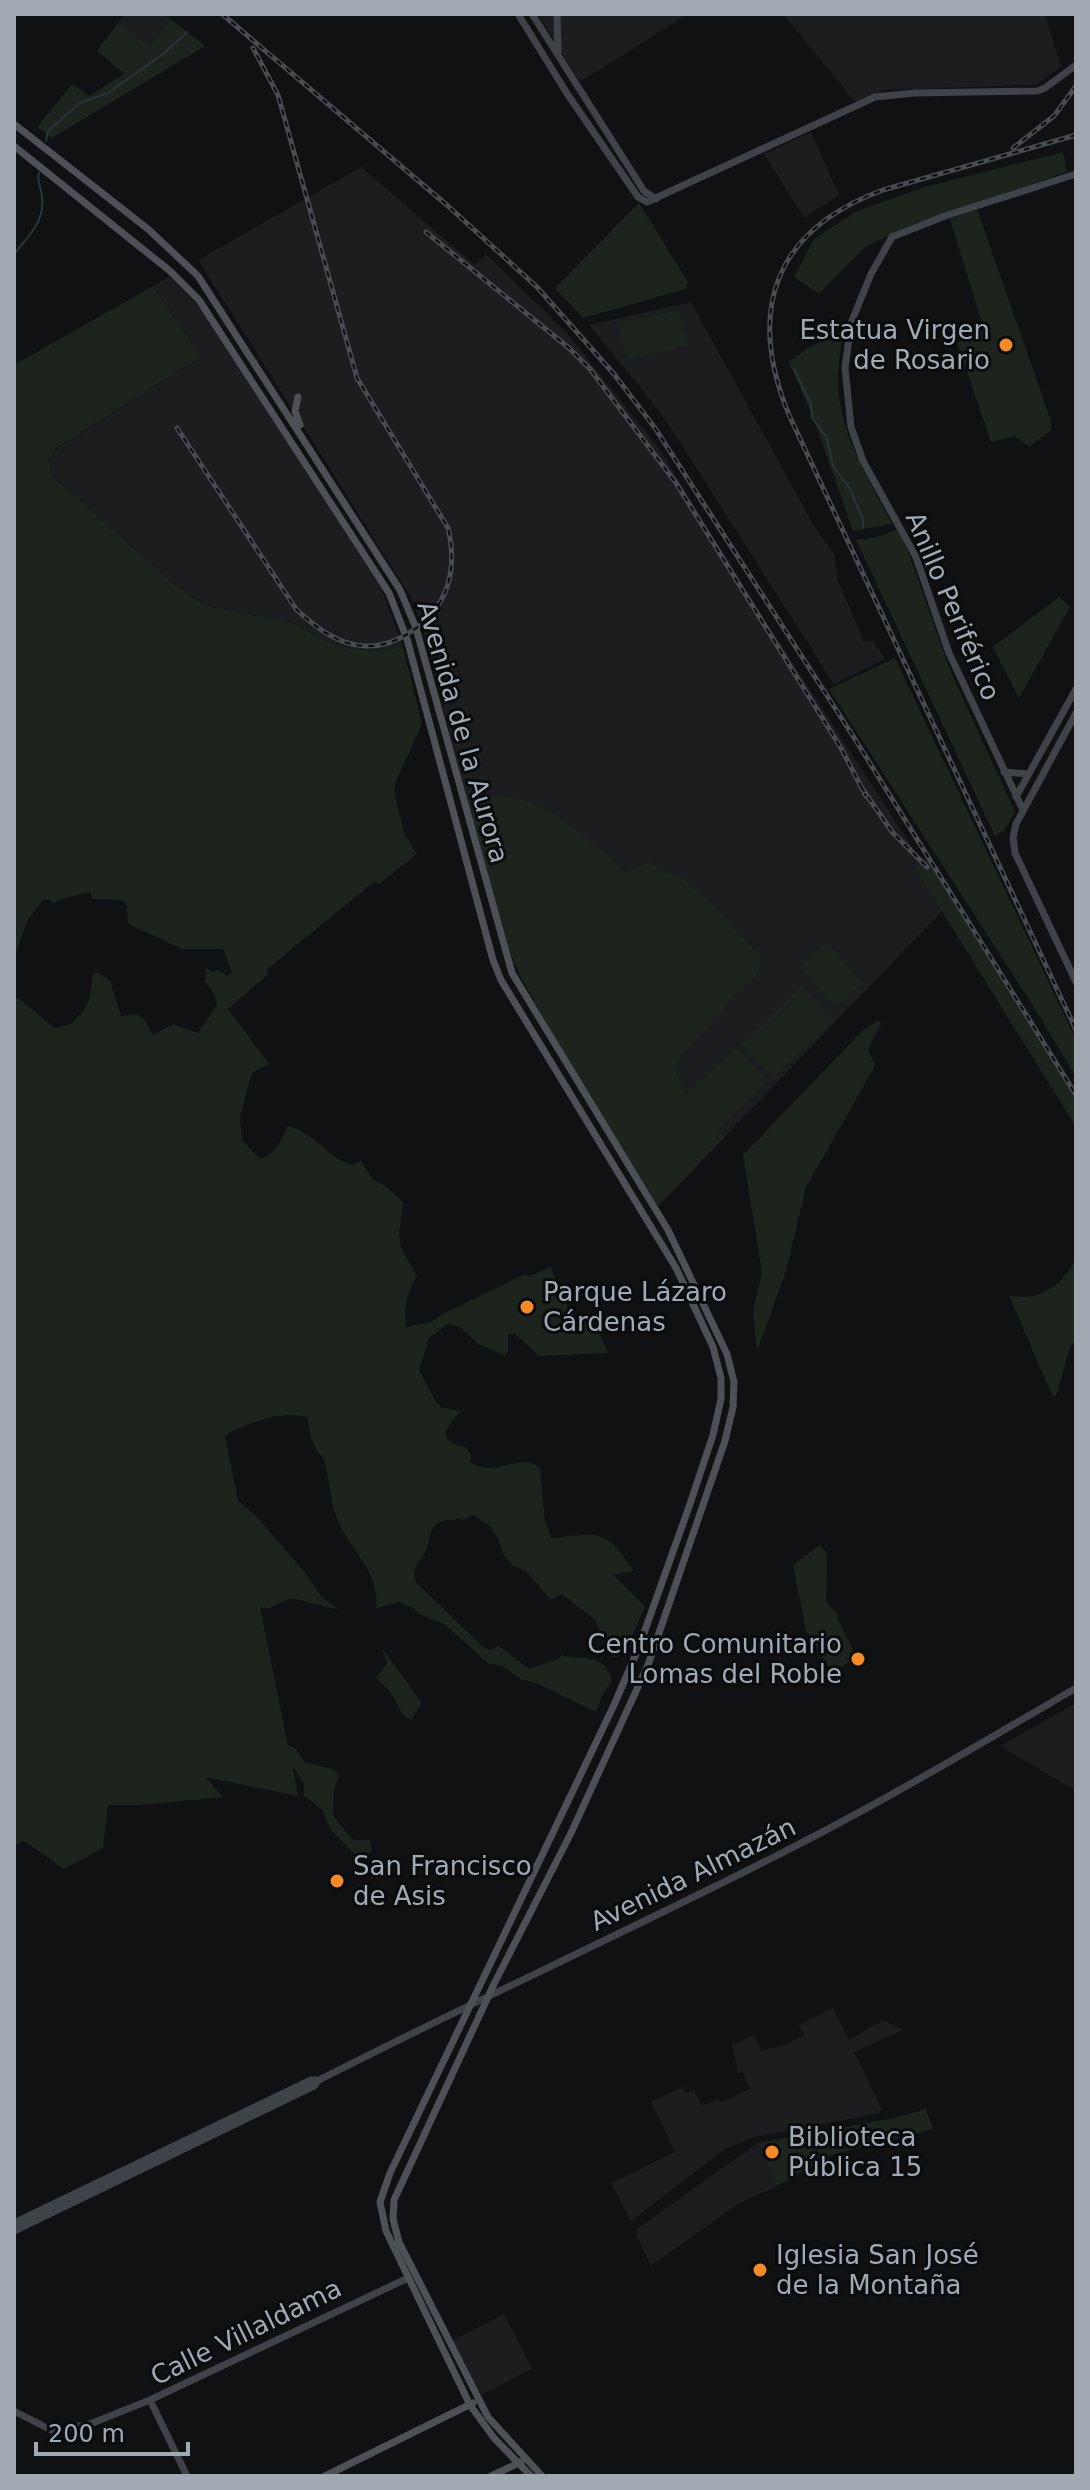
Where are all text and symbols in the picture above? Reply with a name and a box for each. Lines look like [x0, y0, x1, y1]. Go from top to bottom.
place label: Estatua Virgen de Rosario [799, 315, 990, 375]
marker: Estatua Virgen de Rosario [997, 336, 1015, 354]
street label: Anillo Periférico [900, 507, 1006, 705]
street label: Avenida de la Aurora [411, 598, 515, 866]
place label: Parque Lázaro Cárdenas [543, 1277, 727, 1337]
marker: Parque Lázaro Cárdenas [518, 1298, 536, 1316]
place label: Centro Comunitario Lomas del Roble [587, 1629, 842, 1689]
marker: Centro Comunitario Lomas del Roble [849, 1650, 867, 1668]
street label: Avenida Almazán [586, 1811, 800, 1937]
place label: San Francisco de Asis [353, 1851, 532, 1911]
marker: San Francisco de Asis [328, 1872, 346, 1890]
place label: Biblioteca Pública 15 [788, 2122, 922, 2182]
marker: Biblioteca Pública 15 [763, 2143, 781, 2161]
place label: Iglesia San José de la Montaña [776, 2240, 979, 2300]
marker: Iglesia San José de la Montaña [751, 2261, 769, 2279]
street label: Calle Villaldama [146, 2273, 346, 2391]
scale bar [36, 2406, 188, 2456]
text: 200 m [48, 2420, 125, 2448]

